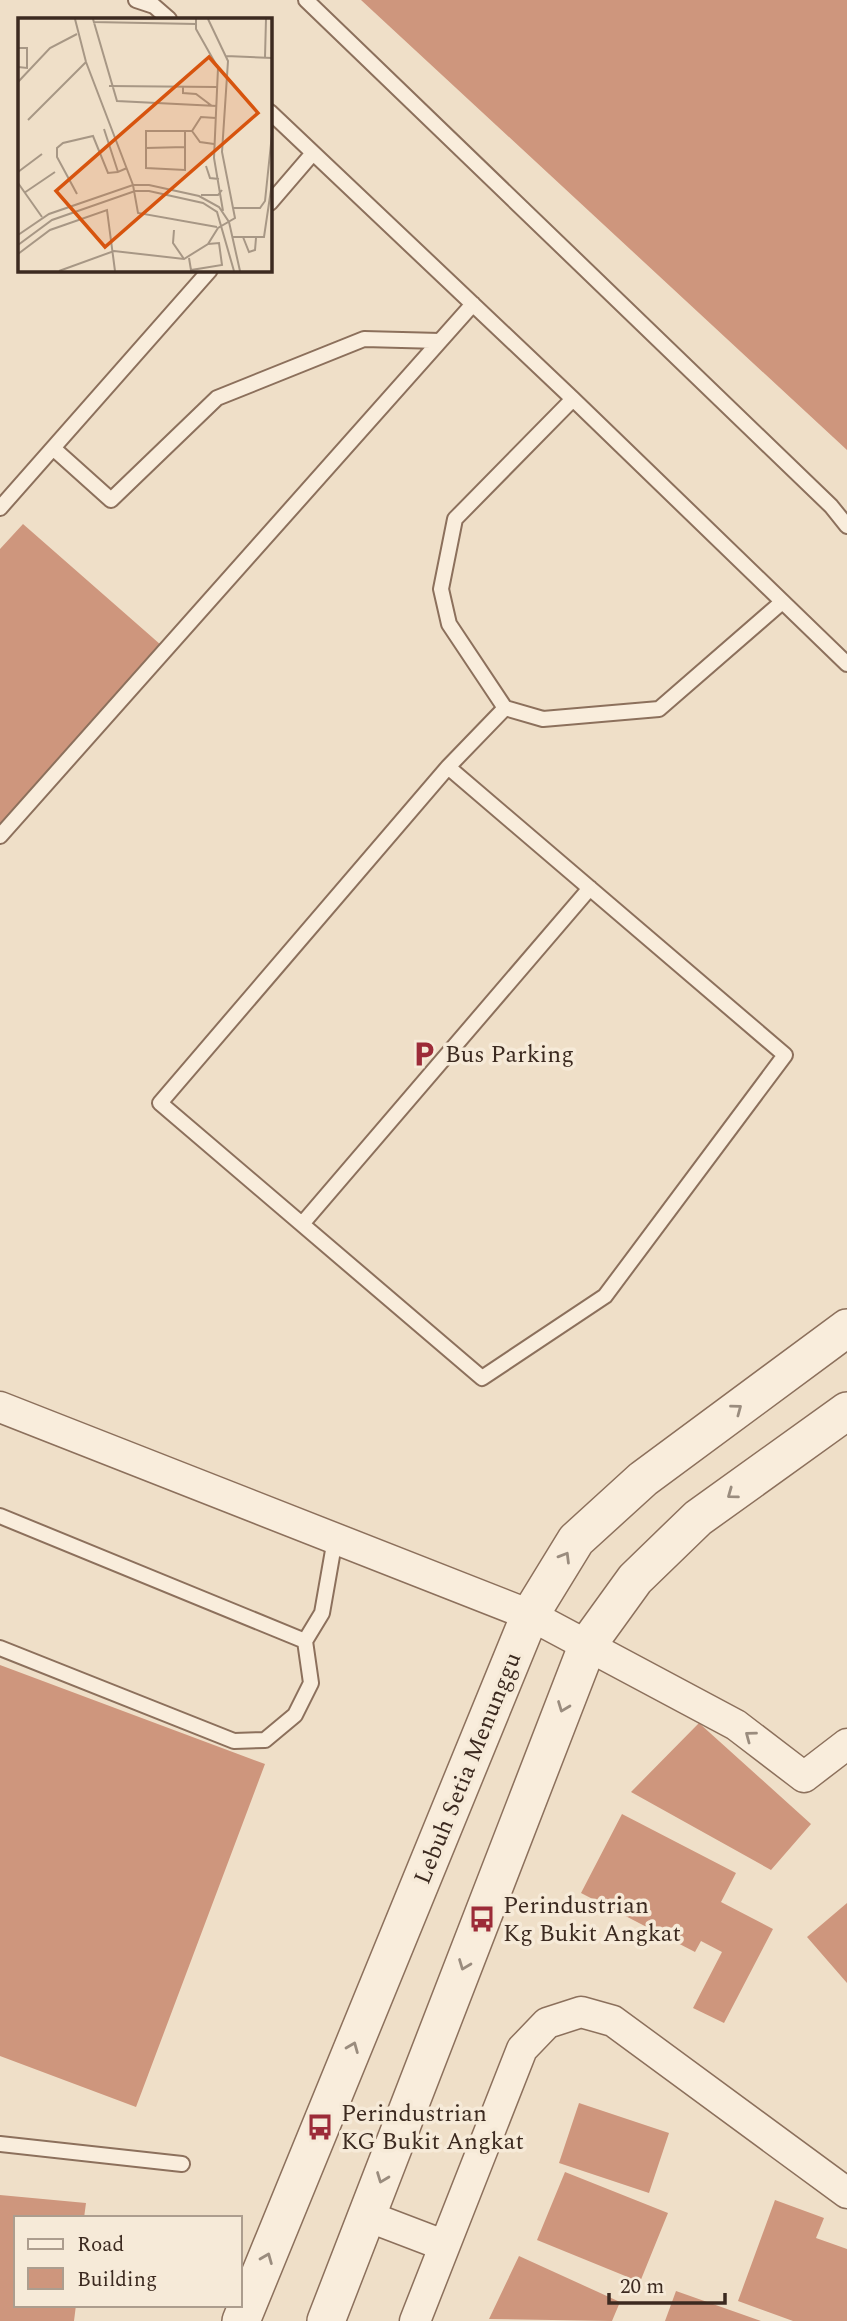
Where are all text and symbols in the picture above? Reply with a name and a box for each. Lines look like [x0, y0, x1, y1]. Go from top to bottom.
inset map [18, 18, 271, 271]
place label: Bus Parking [445, 1037, 574, 1073]
parking icon: Bus Parking [409, 1039, 439, 1069]
one-way arrow [729, 1405, 742, 1418]
one-way arrow [727, 1485, 740, 1498]
one-way arrow [557, 1551, 570, 1564]
street label: Lebuh Setia Menunggu [405, 1647, 531, 1890]
one-way arrow [558, 1701, 572, 1713]
one-way arrow [745, 1732, 758, 1744]
place label: Perindustrian Kg Bukit Angkat [503, 1888, 681, 1952]
bus stop icon: Perindustrian Kg Bukit Angkat [467, 1904, 497, 1934]
one-way arrow [459, 1959, 473, 1971]
one-way arrow [345, 2042, 359, 2054]
place label: Perindustrian KG Bukit Angkat [341, 2096, 524, 2160]
bus stop icon: Perindustrian KG Bukit Angkat [305, 2112, 335, 2142]
one-way arrow [376, 2171, 390, 2183]
legend [14, 2216, 242, 2307]
text: Road [77, 2229, 124, 2261]
one-way arrow [259, 2252, 273, 2265]
scale bar [609, 2262, 724, 2306]
text: Building [77, 2264, 157, 2296]
text: 20 m [620, 2271, 664, 2303]

